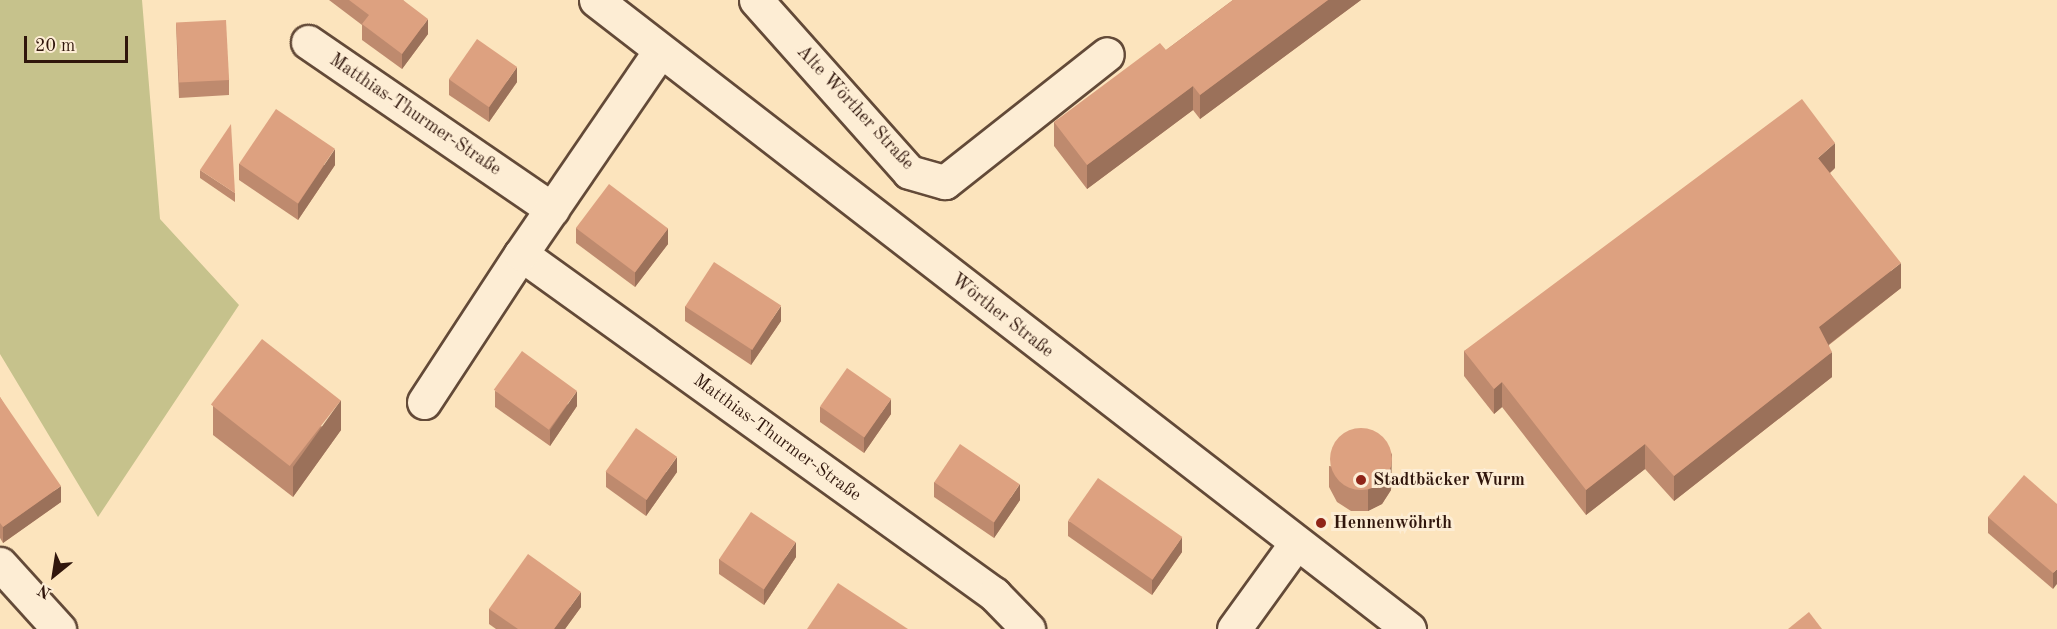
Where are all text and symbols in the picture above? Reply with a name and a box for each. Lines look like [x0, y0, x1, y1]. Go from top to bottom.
scale bar [27, 24, 130, 62]
text: 20 m [35, 37, 75, 55]
street label: Alte Wörther Straße [792, 41, 918, 175]
street label: Matthias-Thurmer-Straße [325, 49, 505, 181]
street label: Wörther Straße [947, 269, 1057, 363]
street label: Matthias-Thurmer-Straße [689, 370, 865, 506]
place label: Stadtbäcker Wurm [1373, 469, 1525, 491]
marker: Stadtbäcker Wurm [1354, 473, 1368, 487]
place label: Hennenwöhrth [1333, 512, 1452, 534]
marker: Hennenwöhrth [1314, 516, 1328, 530]
north arrow [24, 545, 84, 605]
text: N [36, 581, 54, 601]

